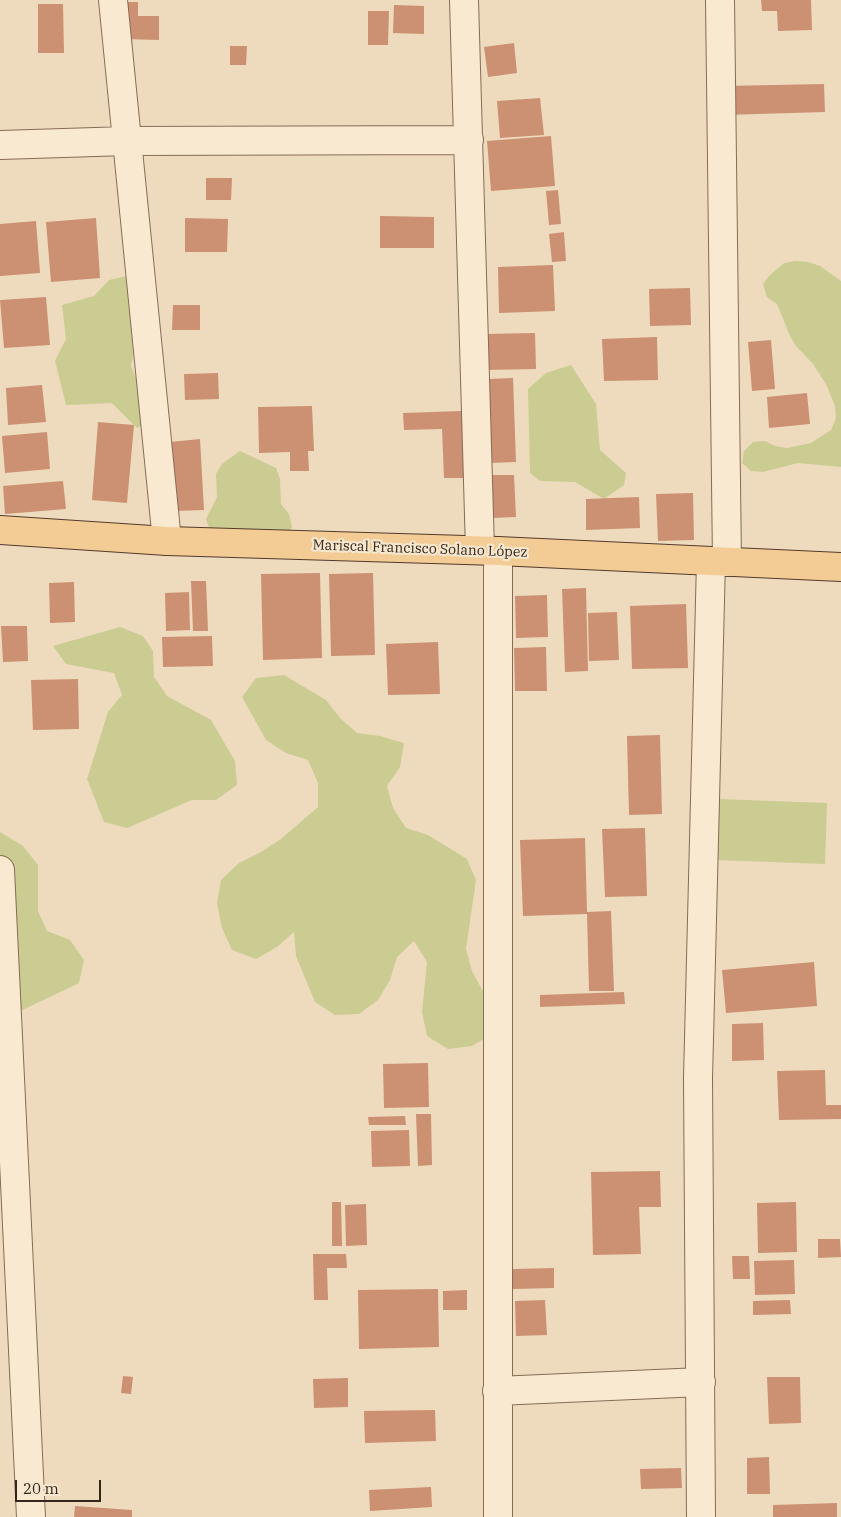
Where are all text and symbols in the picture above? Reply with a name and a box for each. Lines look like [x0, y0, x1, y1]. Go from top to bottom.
street label: Mariscal Francisco Solano López [312, 537, 528, 561]
scale bar [18, 1470, 104, 1502]
text: 20 m [23, 1479, 59, 1498]

